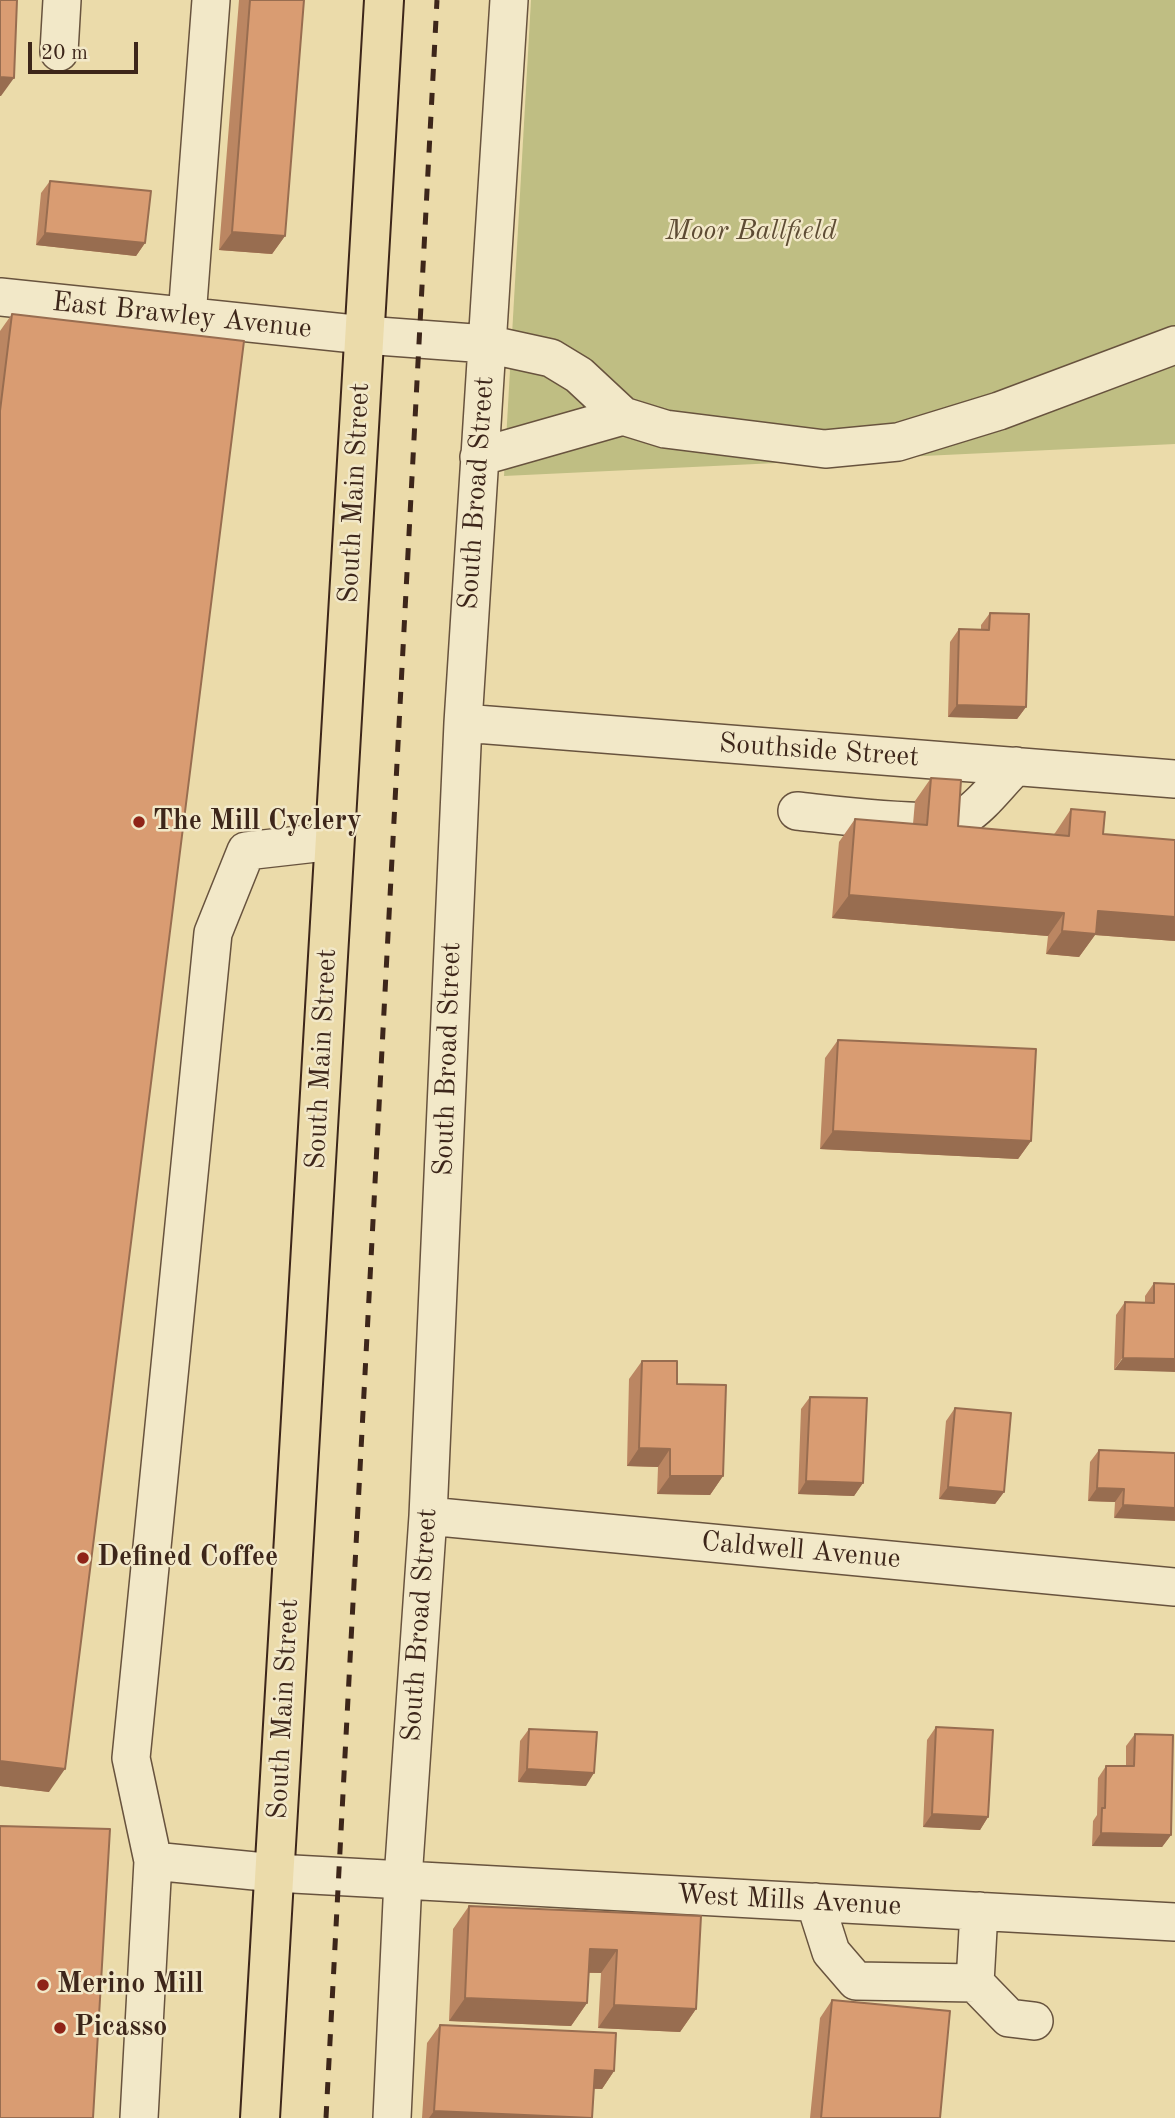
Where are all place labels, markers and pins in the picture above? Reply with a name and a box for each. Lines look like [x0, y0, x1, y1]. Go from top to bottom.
place label: The Mill Cyclery [153, 805, 362, 839]
marker: The Mill Cyclery [131, 814, 147, 830]
place label: Defined Coffee [97, 1541, 278, 1575]
marker: Defined Coffee [75, 1550, 91, 1566]
place label: Merino Mill [57, 1968, 204, 2002]
marker: Merino Mill [35, 1977, 51, 1993]
place label: Picasso [74, 2011, 167, 2045]
marker: Picasso [52, 2020, 68, 2036]

